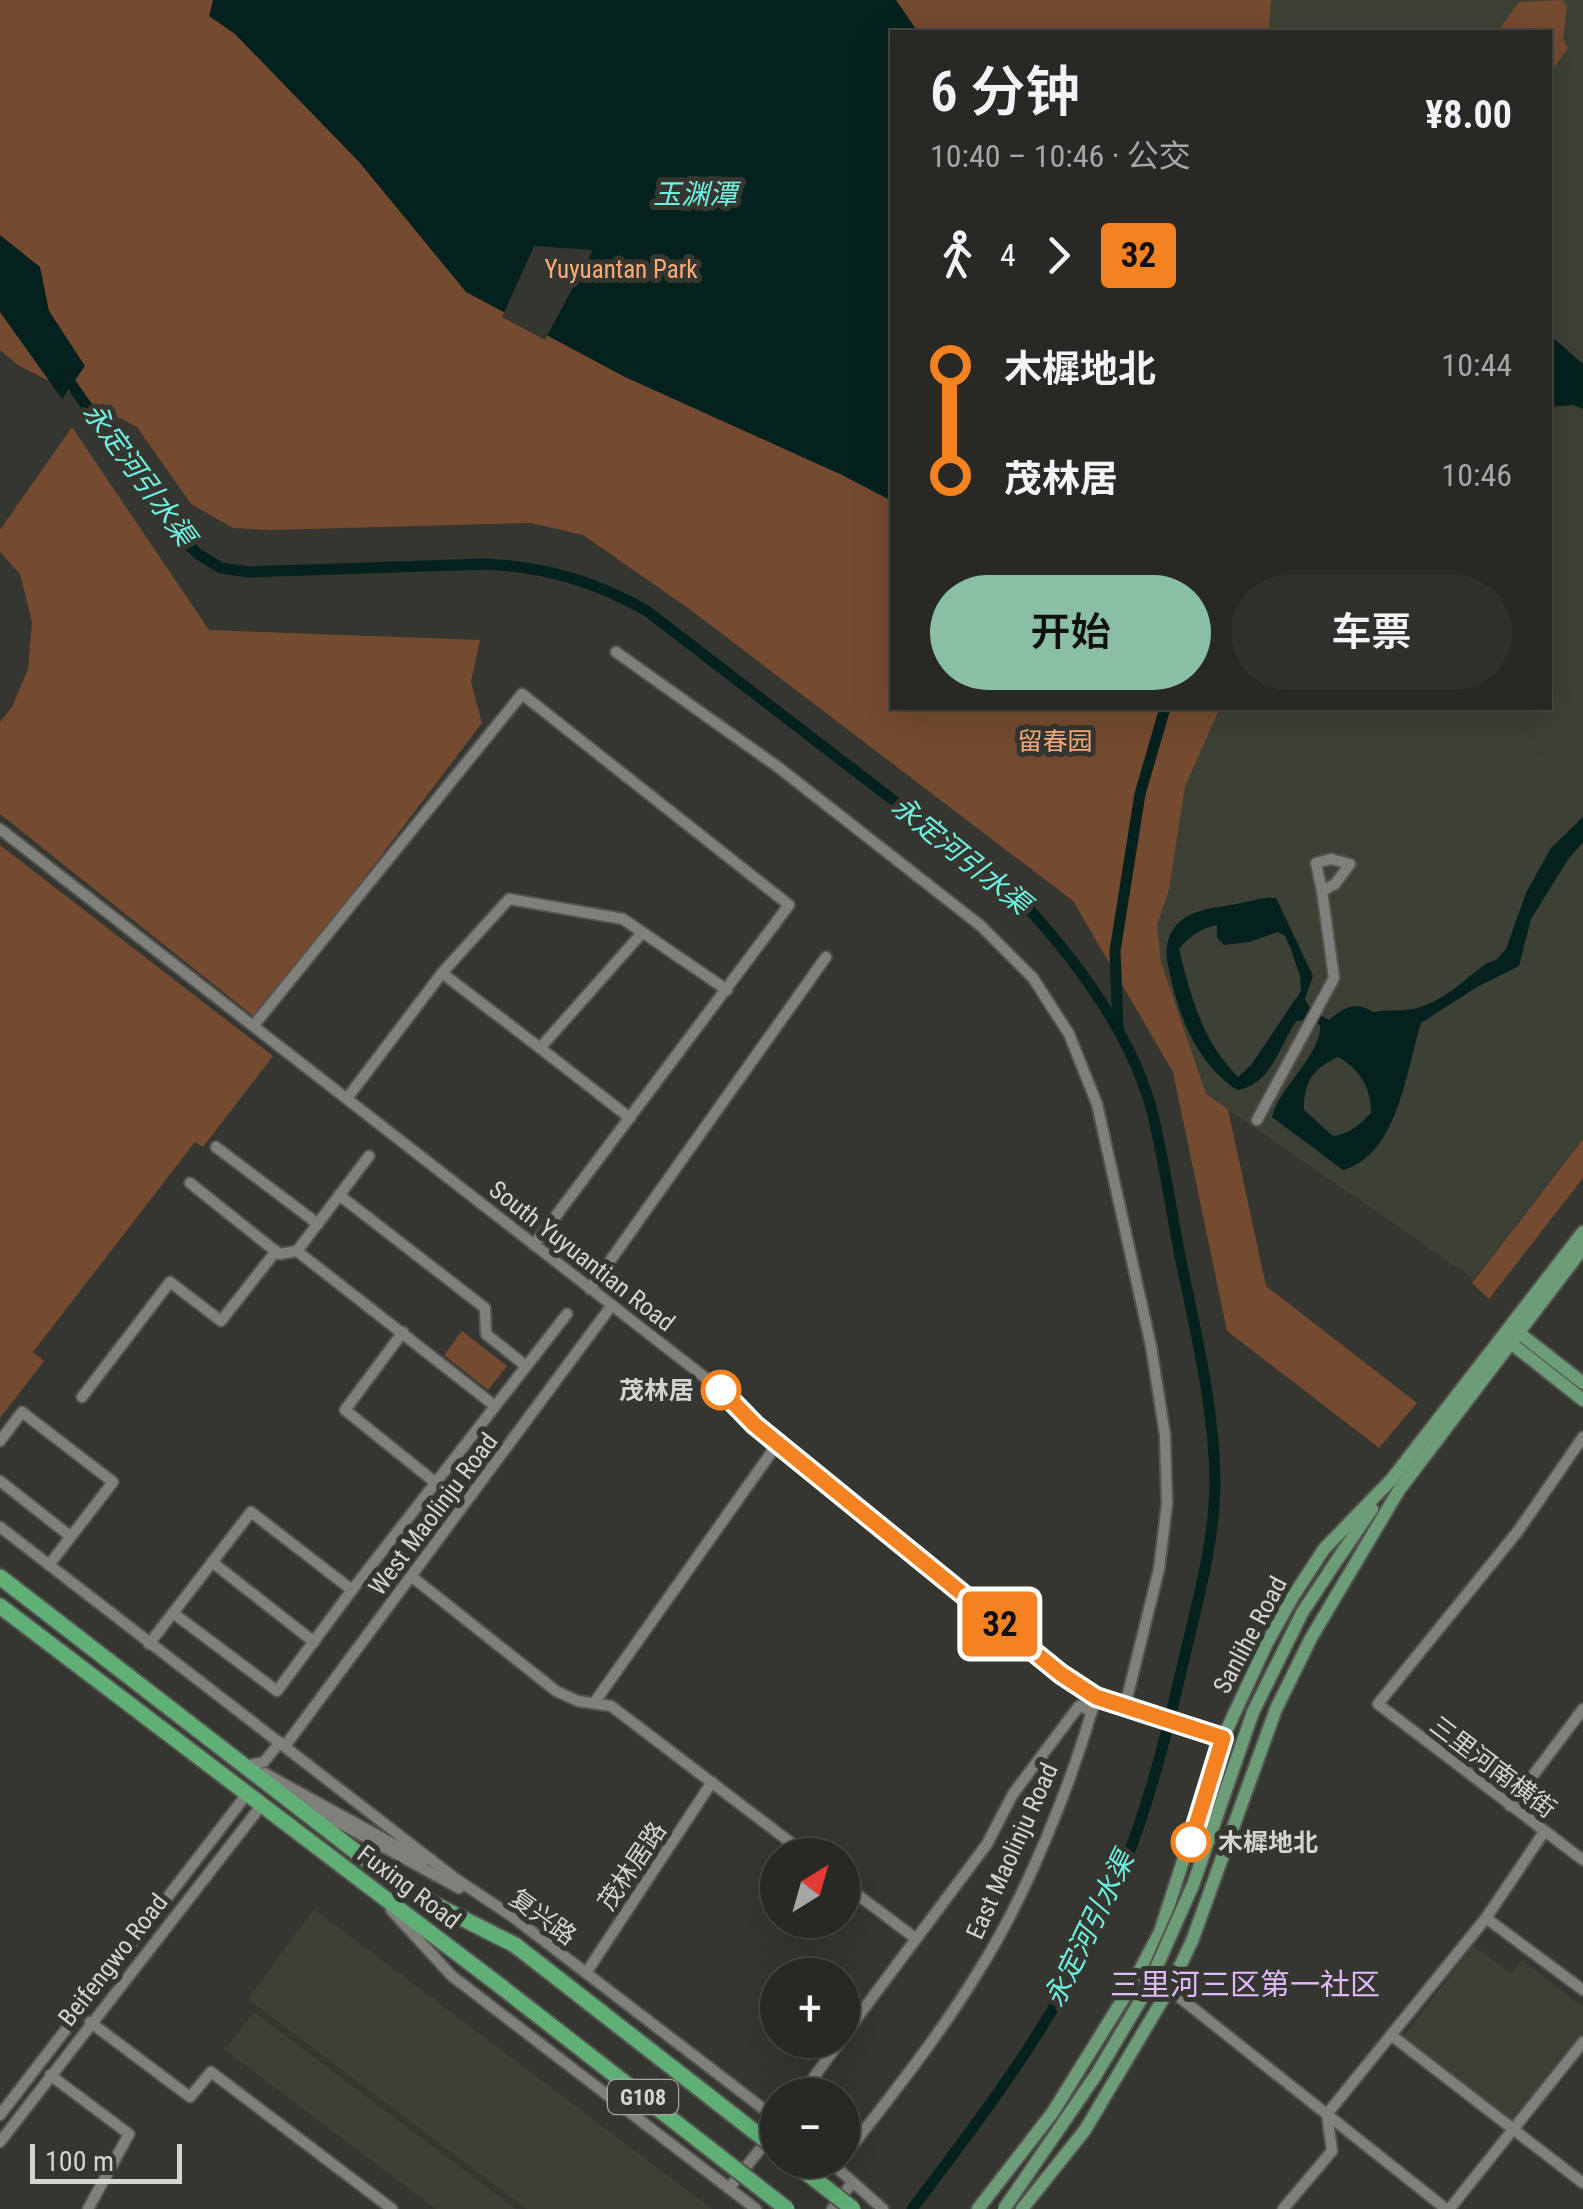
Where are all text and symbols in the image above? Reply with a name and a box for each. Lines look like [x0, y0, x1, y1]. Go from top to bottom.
text: 6 分钟 [930, 60, 1080, 124]
text: ¥8.00 [1425, 93, 1512, 137]
text: 10:40 – 10:46 · 公交 [930, 137, 1191, 175]
water label: 玉渊潭 [653, 178, 742, 211]
icon: walk [930, 228, 985, 283]
icon: forward [1031, 228, 1086, 283]
text: 32 [1121, 235, 1156, 276]
text: 4 [1000, 236, 1016, 274]
park label: Yuyuantan Park [544, 255, 698, 284]
text: 10:44 [1441, 346, 1512, 384]
text: 木樨地北 [1004, 347, 1156, 391]
water label: 永定河引水渠 [76, 396, 204, 555]
text: 10:46 [1441, 456, 1512, 494]
text: 茂林居 [1004, 457, 1118, 501]
button: 开始 [930, 575, 1211, 690]
button: 车票 [1231, 575, 1512, 690]
park label: 留春园 [1017, 727, 1093, 756]
water label: 永定河引水渠 [885, 789, 1040, 923]
street label: South Yuyuantian Road [484, 1175, 680, 1337]
marker: 茂林居 [702, 1371, 740, 1409]
place label: 茂林居 [619, 1376, 694, 1405]
street label: West Maolinju Road [363, 1427, 503, 1601]
street label: Sanlihe Road [1207, 1572, 1293, 1698]
line badge: 32 [955, 1592, 1045, 1656]
text: 32 [982, 1604, 1018, 1645]
street label: 三里河南横街 [1424, 1710, 1562, 1824]
street label: East Maolinju Road [960, 1759, 1064, 1943]
street label: 茂林居路 [592, 1816, 672, 1916]
marker: 木樨地北 [1172, 1823, 1210, 1861]
place label: 木樨地北 [1218, 1828, 1318, 1857]
north arrow [760, 1838, 860, 1938]
map controls [760, 1838, 860, 2178]
street label: Fuxing Road [352, 1839, 466, 1935]
water label: 永定河引水渠 [1037, 1843, 1142, 2012]
street label: 复兴路 [504, 1883, 582, 1951]
street label: Beifengwo Road [52, 1888, 174, 2032]
button: + [760, 1958, 860, 2058]
district label: 三里河三区第一社区 [1110, 1967, 1380, 2002]
button: − [760, 2078, 860, 2178]
road number: G108 [608, 2080, 678, 2114]
scale bar [30, 2139, 182, 2184]
text: 100 m [45, 2145, 114, 2178]

